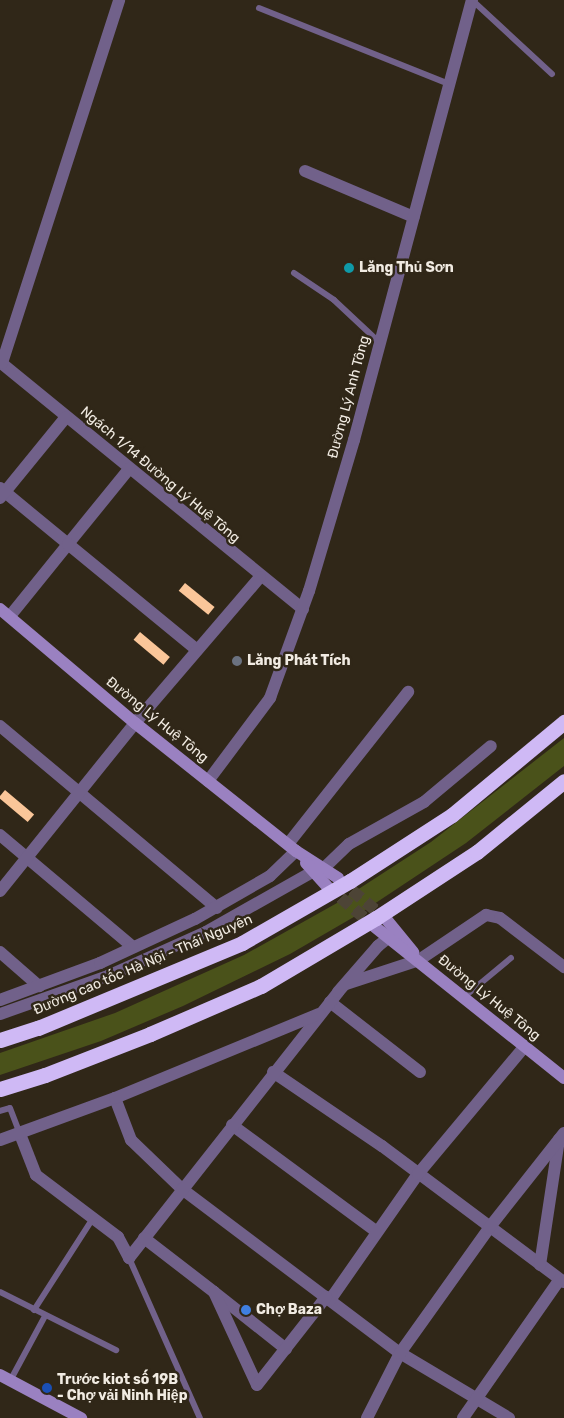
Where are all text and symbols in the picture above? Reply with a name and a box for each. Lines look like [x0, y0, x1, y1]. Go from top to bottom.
place label: Lăng Thủ Sơn [359, 260, 454, 276]
marker: Lăng Thủ Sơn [343, 262, 355, 274]
street label: Đường Lý Anh Tông [324, 333, 374, 461]
street label: Ngách 1/14 Đường Lý Huệ Tông [77, 403, 243, 547]
place label: Lăng Phát Tích [247, 653, 351, 669]
marker: Lăng Phát Tích [231, 655, 243, 667]
street label: Đường Lý Huệ Tông [102, 673, 212, 767]
street label: Đường cao tốc Hà Nội - Thái Nguyên [31, 911, 255, 1019]
street label: Đường Lý Huệ Tông [434, 951, 544, 1045]
place label: Chợ Baza [256, 1302, 322, 1318]
marker: Chợ Baza [240, 1304, 252, 1316]
place label: Trước kiot số 19B - Chợ vải Ninh Hiệp [57, 1372, 188, 1404]
marker: Trước kiot số 19B - Chợ vải Ninh Hiệp [41, 1382, 53, 1394]

